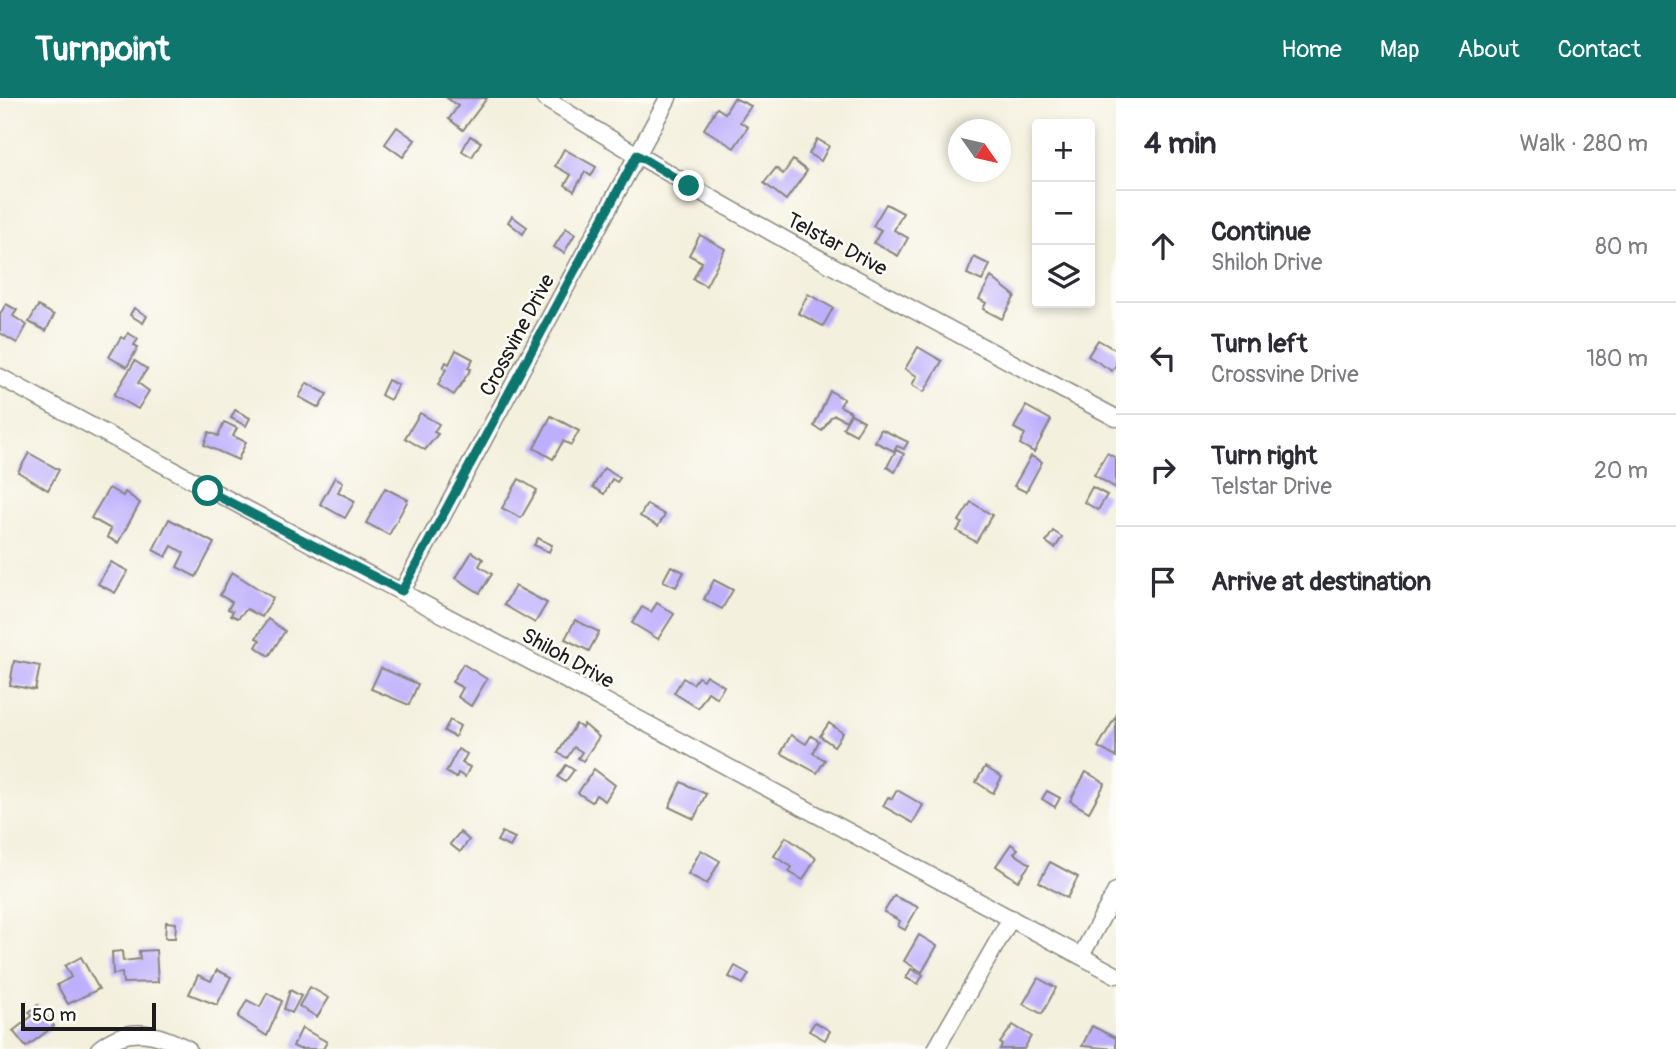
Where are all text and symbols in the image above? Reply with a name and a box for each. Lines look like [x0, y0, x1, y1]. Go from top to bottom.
text: Turnpoint [35, 29, 170, 70]
text: Home [1281, 35, 1342, 64]
text: Map [1380, 35, 1420, 64]
text: About [1458, 35, 1520, 64]
text: Contact [1558, 35, 1641, 64]
north arrow [948, 119, 1011, 182]
map controls [1032, 119, 1095, 308]
button: + [1032, 119, 1095, 182]
text: 4 min [1144, 125, 1217, 162]
text: Walk · 280 m [1520, 129, 1648, 158]
route end [673, 170, 704, 201]
button: − [1032, 182, 1095, 245]
street label: Telstar Drive [782, 207, 892, 283]
text: Continue [1211, 216, 1311, 248]
icon: ahead [1144, 227, 1182, 265]
text: 80 m [1595, 232, 1648, 261]
button: layers [1032, 245, 1095, 308]
text: Shiloh Drive [1211, 248, 1322, 277]
street label: Crossvine Drive [474, 269, 561, 401]
text: Turn left [1211, 328, 1307, 360]
icon: left [1144, 339, 1182, 377]
text: 180 m [1586, 344, 1648, 373]
text: Crossvine Drive [1211, 360, 1359, 389]
text: Turn right [1211, 440, 1317, 472]
icon: right [1144, 451, 1182, 489]
text: 20 m [1594, 456, 1648, 485]
text: Telstar Drive [1211, 472, 1332, 501]
route start [192, 475, 223, 506]
icon: arrive [1144, 563, 1182, 601]
text: Arrive at destination [1211, 566, 1431, 598]
street label: Shiloh Drive [517, 622, 619, 695]
scale bar [21, 1000, 156, 1032]
text: 50 m [32, 1003, 76, 1027]

